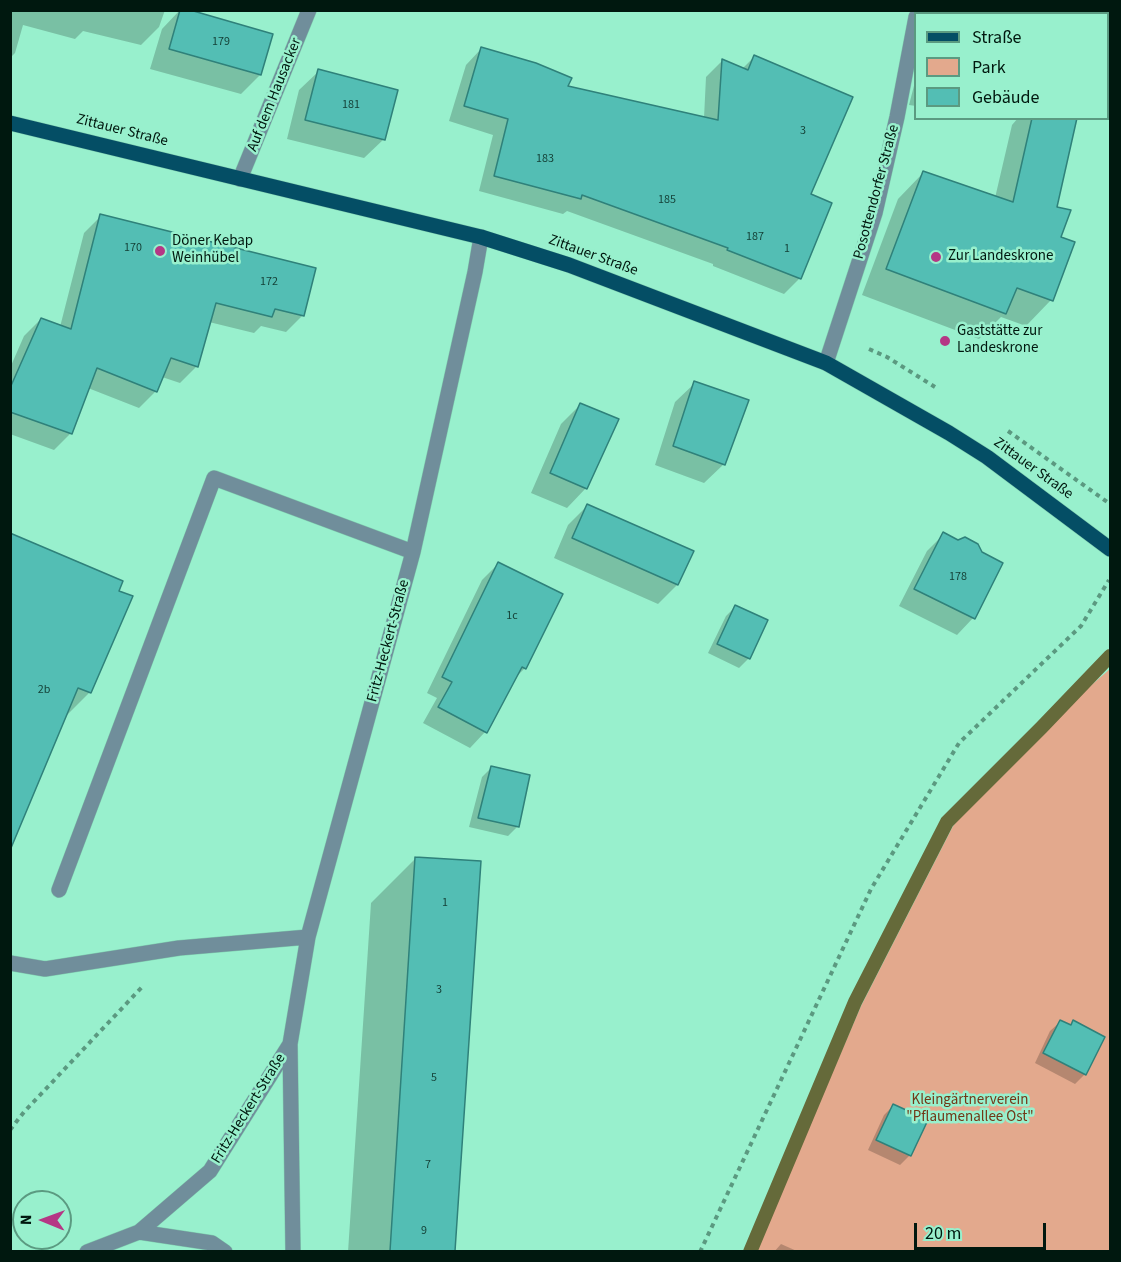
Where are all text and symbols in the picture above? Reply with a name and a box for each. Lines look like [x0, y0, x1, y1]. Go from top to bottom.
legend [914, 12, 1109, 120]
text: Straße [972, 25, 1021, 50]
house number: 179 [212, 35, 230, 49]
street label: Auf dem Hausacker [244, 36, 306, 154]
text: Park [972, 55, 1006, 80]
text: Gebäude [972, 85, 1040, 110]
house number: 181 [342, 98, 360, 112]
street label: Zittauer Straße [74, 111, 170, 151]
street label: Posottendorfer Straße [850, 123, 904, 261]
house number: 3 [800, 124, 806, 138]
house number: 183 [536, 152, 554, 166]
house number: 185 [658, 193, 676, 207]
house number: 187 [746, 230, 764, 244]
street label: Zittauer Straße [546, 231, 640, 281]
place label: Döner Kebap Weinhübel [172, 233, 253, 268]
house number: 170 [124, 241, 142, 255]
house number: 1 [784, 242, 790, 256]
marker: Döner Kebap Weinhübel [153, 244, 167, 258]
place label: Zur Landeskrone [948, 248, 1053, 266]
marker: Zur Landeskrone [929, 250, 943, 264]
house number: 172 [260, 275, 278, 289]
place label: Gaststätte zur Landeskrone [957, 323, 1042, 358]
marker: Gaststätte zur Landeskrone [938, 334, 952, 348]
street label: Zittauer Straße [990, 434, 1076, 504]
house number: 178 [949, 570, 967, 584]
street label: Fritz-Heckert-Straße [364, 578, 414, 704]
house number: 1c [506, 609, 518, 623]
house number: 2b [38, 683, 50, 697]
house number: 1 [442, 896, 448, 910]
house number: 3 [436, 983, 442, 997]
street label: Fritz-Heckert-Straße [208, 1051, 290, 1167]
house number: 5 [431, 1071, 437, 1085]
park label: Kleingärtnerverein "Pflaumenallee Ost" [906, 1092, 1034, 1127]
house number: 7 [425, 1158, 431, 1172]
north arrow [12, 1190, 72, 1250]
scale bar [917, 1211, 1049, 1249]
text: N [15, 1214, 37, 1225]
text: 20 m [925, 1221, 961, 1246]
house number: 9 [421, 1224, 427, 1238]

